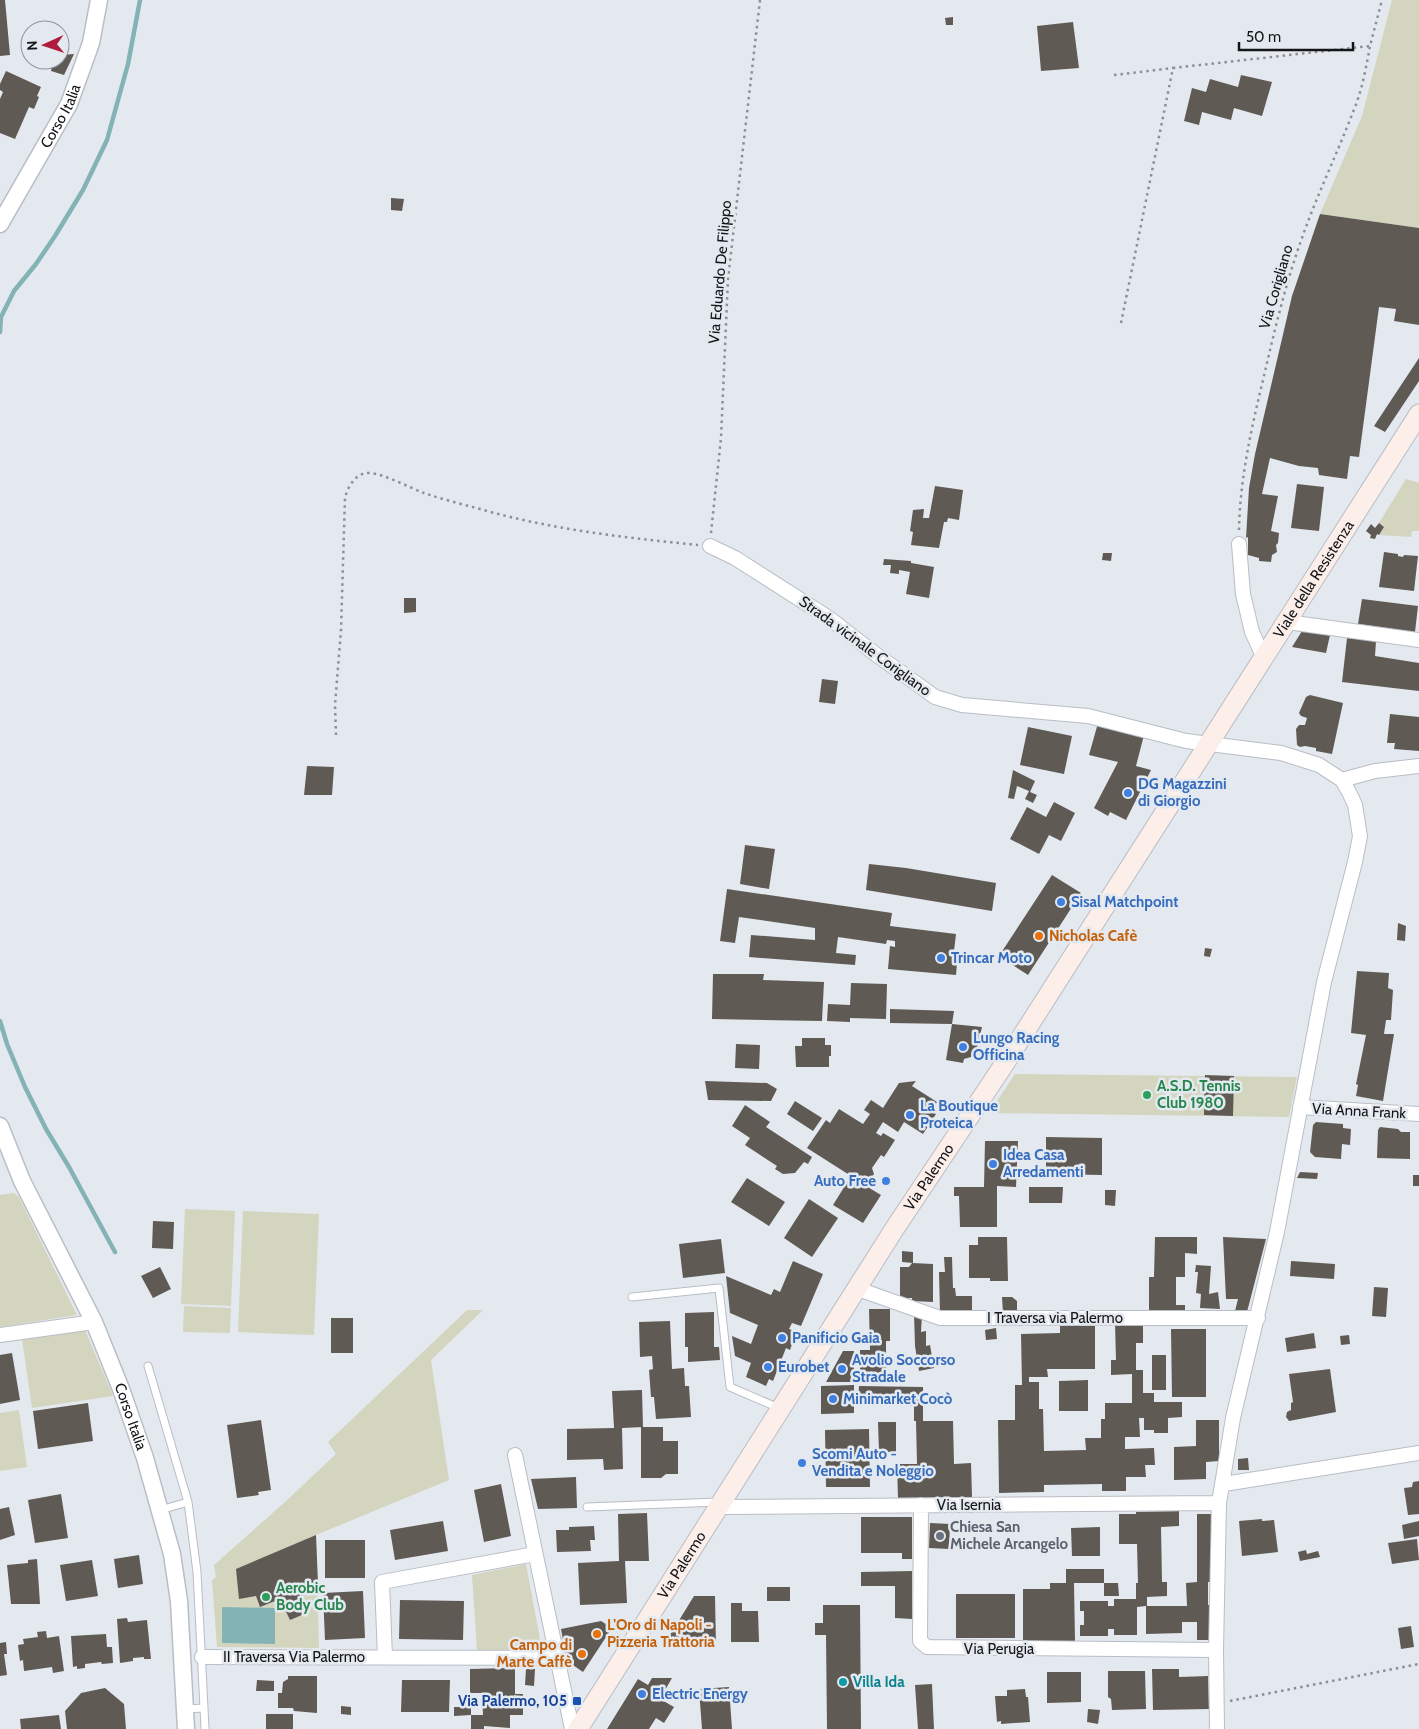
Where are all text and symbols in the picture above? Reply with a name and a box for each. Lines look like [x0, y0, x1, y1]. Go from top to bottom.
north arrow [20, 20, 70, 70]
scale bar [1239, 20, 1353, 52]
text: 50 m [1246, 28, 1281, 46]
text: N [23, 40, 41, 51]
street label: Corso Italia [37, 81, 85, 151]
street label: Via Eduardo De Filippo [705, 199, 735, 345]
street label: Via Corigliano [1255, 243, 1297, 331]
street label: Viale della Resistenza [1269, 516, 1358, 641]
street label: Strada vicinale Corigliano [796, 592, 934, 700]
place label: DG Magazzini di Giorgio [1138, 775, 1227, 810]
marker: DG Magazzini di Giorgio [1122, 787, 1134, 799]
place label: Sisal Matchpoint [1071, 893, 1178, 911]
marker: Sisal Matchpoint [1055, 896, 1067, 908]
place label: Nicholas Cafè [1049, 927, 1137, 945]
marker: Nicholas Cafè [1033, 930, 1045, 942]
place label: Trincar Moto [951, 949, 1032, 967]
marker: Trincar Moto [935, 952, 947, 964]
place label: Lungo Racing Officina [973, 1029, 1060, 1064]
marker: Lungo Racing Officina [957, 1041, 969, 1053]
place label: A.S.D. Tennis Club 1980 [1157, 1077, 1241, 1112]
marker: A.S.D. Tennis Club 1980 [1141, 1089, 1153, 1101]
place label: La Boutique Proteica [920, 1097, 998, 1132]
street label: Via Anna Frank [1311, 1100, 1407, 1122]
marker: La Boutique Proteica [904, 1109, 916, 1121]
street label: Via Palermo [900, 1140, 958, 1214]
place label: Idea Casa Arredamenti [1003, 1146, 1084, 1181]
marker: Idea Casa Arredamenti [987, 1158, 999, 1170]
place label: Auto Free [814, 1172, 876, 1190]
marker: Auto Free [880, 1175, 892, 1187]
street label: I Traversa via Palermo [987, 1309, 1123, 1327]
place label: Panificio Gaia [792, 1329, 880, 1347]
marker: Panificio Gaia [776, 1332, 788, 1344]
place label: Avolio Soccorso Stradale [852, 1351, 956, 1386]
place label: Eurobet [778, 1358, 829, 1376]
marker: Eurobet [762, 1361, 774, 1373]
marker: Avolio Soccorso Stradale [836, 1363, 848, 1375]
street label: Corso Italia [111, 1380, 151, 1453]
place label: Minimarket Cocò [843, 1390, 953, 1408]
marker: Minimarket Cocò [827, 1393, 839, 1405]
place label: Scomi Auto - Vendita e Noleggio [812, 1445, 934, 1480]
marker: Scomi Auto - Vendita e Noleggio [796, 1457, 808, 1469]
street label: Via Isernia [937, 1496, 1002, 1514]
place label: Chiesa San Michele Arcangelo [950, 1518, 1069, 1553]
street label: Via Palermo [654, 1528, 710, 1602]
marker: Chiesa San Michele Arcangelo [934, 1530, 946, 1542]
place label: Aerobic Body Club [276, 1579, 344, 1614]
marker: Aerobic Body Club [260, 1591, 272, 1603]
place label: L'Oro di Napoli - Pizzeria Trattoria [607, 1616, 715, 1651]
marker: L'Oro di Napoli - Pizzeria Trattoria [591, 1628, 603, 1640]
place label: Campo di Marte Caffè [497, 1636, 572, 1671]
street label: Via Perugia [964, 1640, 1035, 1658]
street label: II Traversa Via Palermo [223, 1648, 365, 1666]
marker: Campo di Marte Caffè [576, 1648, 588, 1660]
place label: Villa Ida [853, 1673, 905, 1691]
marker: Villa Ida [837, 1676, 849, 1688]
place label: Electric Energy [652, 1685, 749, 1703]
marker: Electric Energy [636, 1688, 648, 1700]
place label: Via Palermo, 105 [458, 1692, 567, 1710]
marker: Via Palermo, 105 [571, 1695, 583, 1707]

